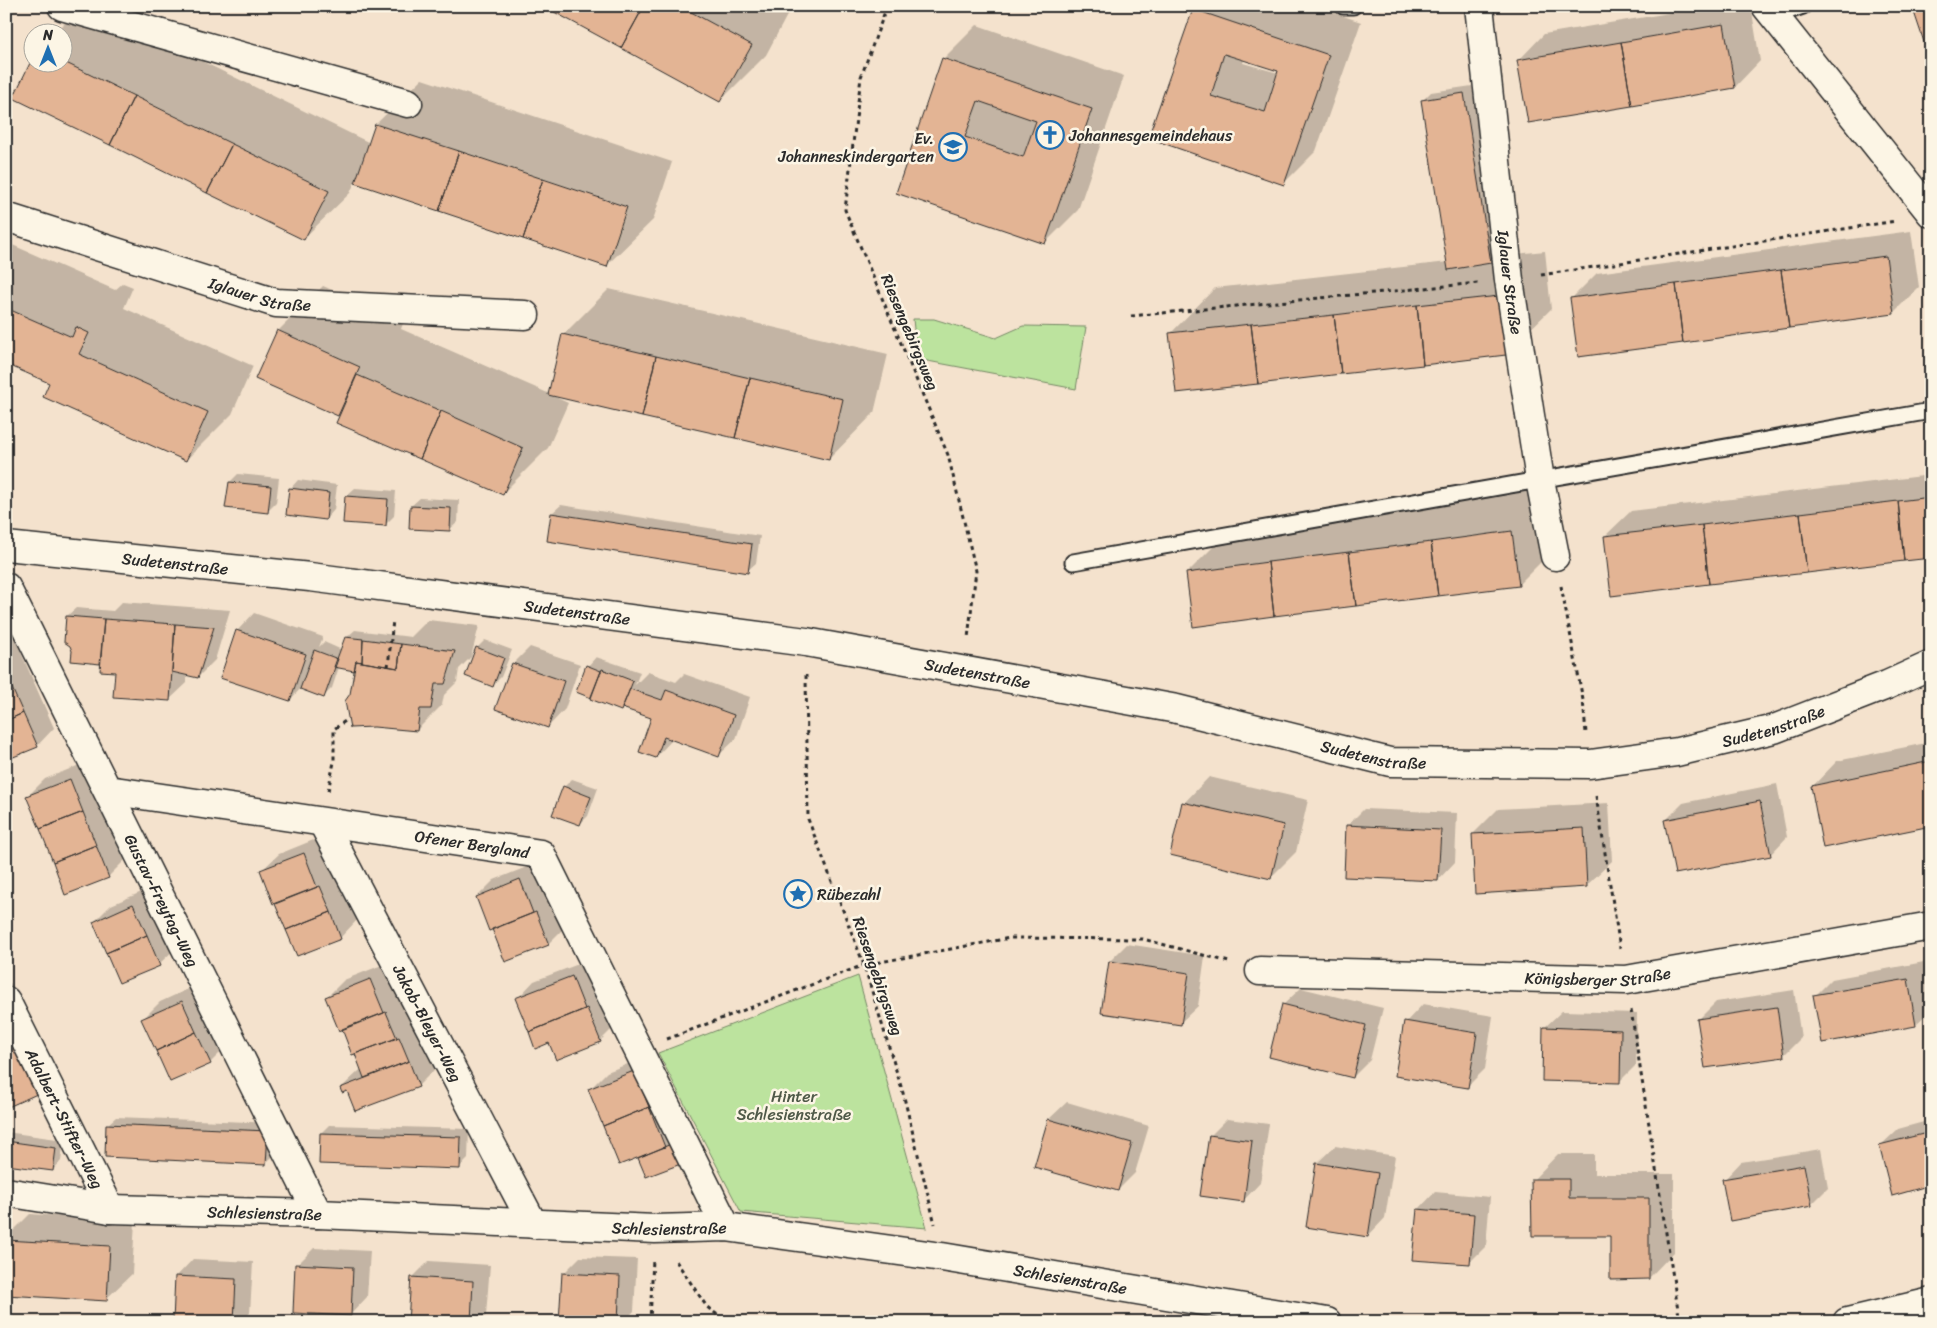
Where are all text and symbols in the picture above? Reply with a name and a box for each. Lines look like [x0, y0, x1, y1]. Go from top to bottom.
north arrow [22, 22, 72, 72]
text: N [42, 23, 53, 48]
church icon: Johannesgemeindehaus [1035, 120, 1065, 150]
place label: Johannesgemeindehaus [1068, 121, 1233, 150]
place label: Ev. Johanneskindergarten [777, 124, 934, 171]
school or university icon: Ev. Johanneskindergarten [938, 132, 968, 162]
street label: Iglauer Straße [1489, 228, 1532, 336]
street label: Iglauer Straße [204, 268, 312, 319]
street label: Riesengebirgsweg [872, 269, 948, 395]
street label: Sudetenstraße [120, 543, 230, 583]
street label: Sudetenstraße [522, 591, 632, 633]
street label: Sudetenstraße [922, 649, 1033, 697]
street label: Sudetenstraße [1719, 696, 1829, 755]
street label: Sudetenstraße [1318, 731, 1426, 777]
street label: Ofener Bergland [413, 821, 533, 867]
street label: Gustav-Freytag-Weg [116, 829, 207, 972]
place icon: Rübezahl [783, 879, 813, 909]
place label: Rübezahl [817, 880, 881, 909]
street label: Riesengebirgsweg [844, 912, 912, 1040]
street label: Jakob-Bleyer-Weg [384, 958, 471, 1087]
street label: Königsberger Straße [1524, 958, 1673, 995]
street label: Adalbert-Stifter-Weg [17, 1042, 112, 1194]
park label: Hinter Schlesienstraße [737, 1082, 851, 1129]
street label: Schlesienstraße [207, 1197, 322, 1229]
street label: Schlesienstraße [611, 1212, 727, 1244]
street label: Schlesienstraße [1011, 1255, 1129, 1303]

